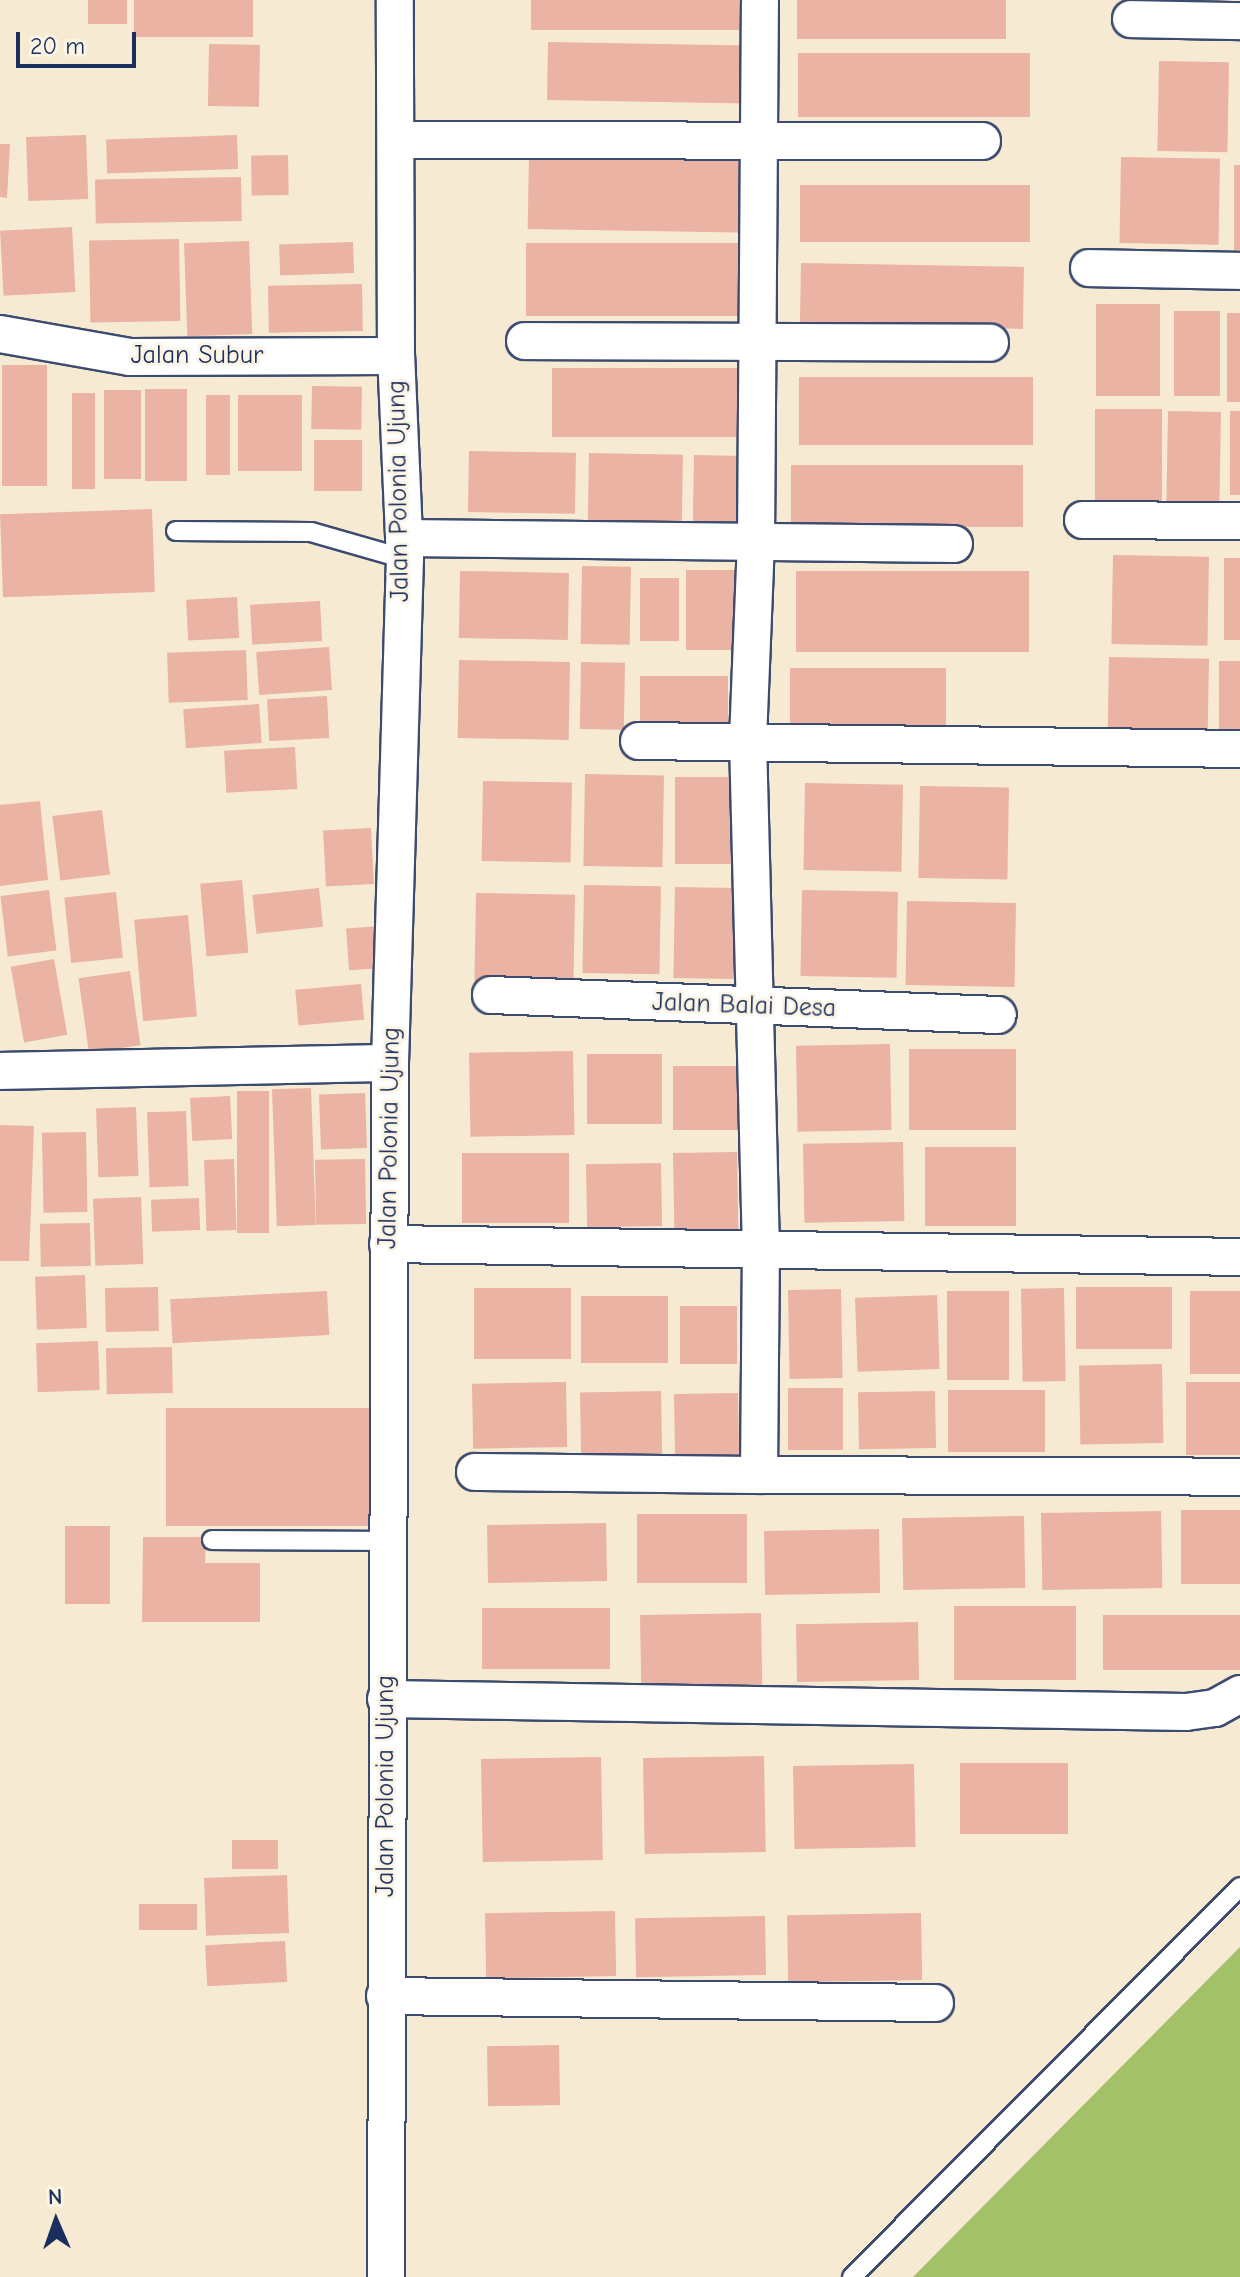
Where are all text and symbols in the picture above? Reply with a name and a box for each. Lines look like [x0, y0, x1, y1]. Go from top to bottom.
scale bar [20, 16, 140, 66]
text: 20 m [30, 32, 85, 60]
street label: Jalan Subur [131, 340, 263, 372]
street label: Jalan Polonia Ujung [381, 380, 417, 602]
street label: Jalan Balai Desa [651, 987, 837, 1025]
street label: Jalan Polonia Ujung [372, 1027, 408, 1249]
street label: Jalan Polonia Ujung [370, 1675, 402, 1897]
north arrow [16, 2181, 96, 2261]
text: N [48, 2184, 63, 2210]

